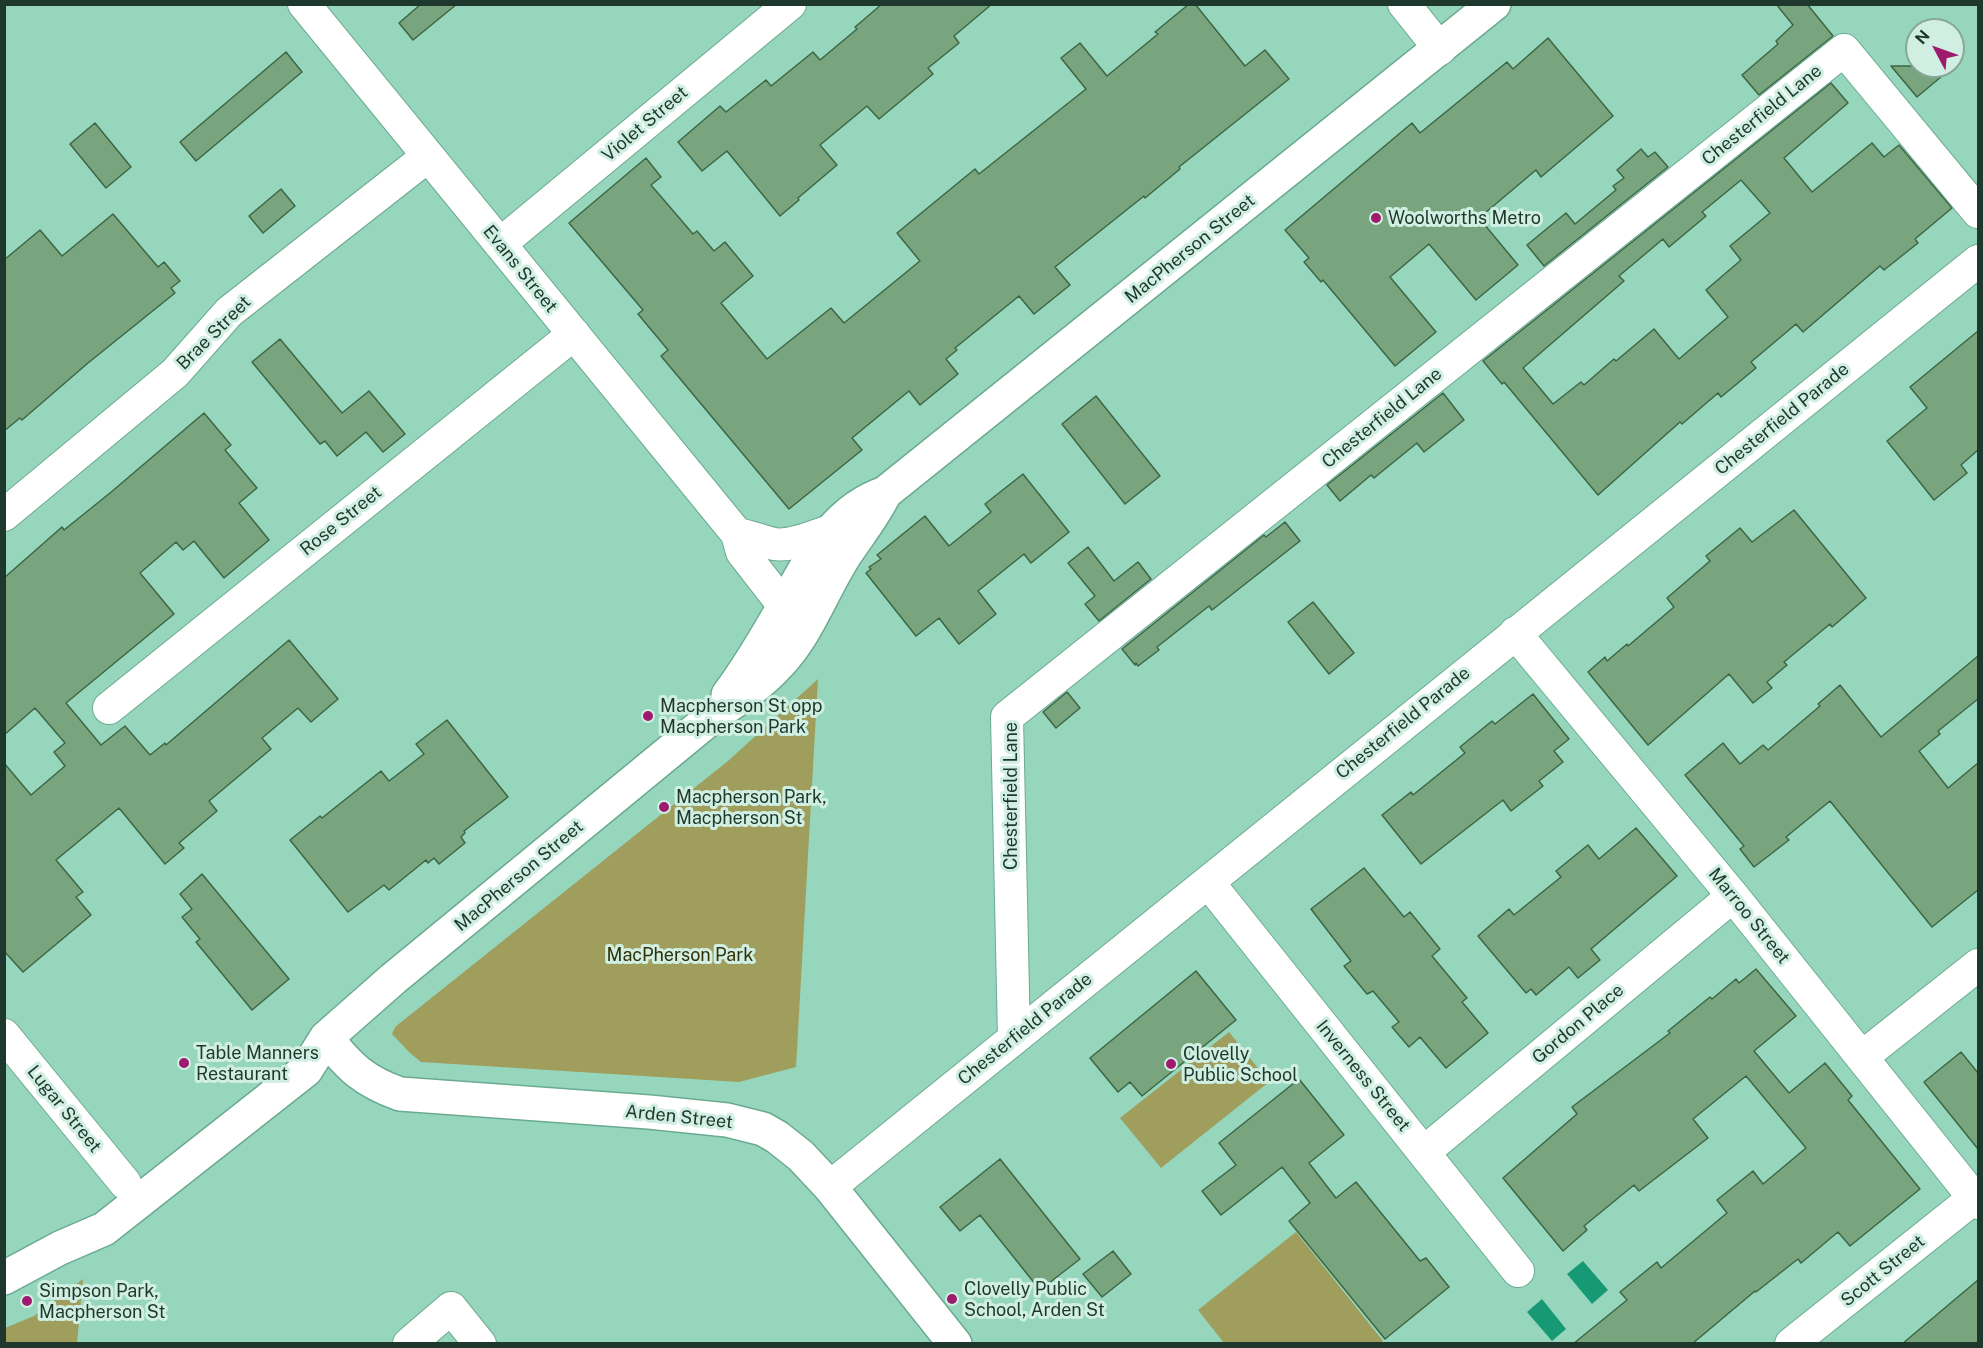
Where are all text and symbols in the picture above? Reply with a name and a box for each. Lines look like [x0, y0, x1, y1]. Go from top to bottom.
north arrow [1905, 18, 1965, 78]
text: N [1911, 26, 1934, 48]
street label: Chesterfield Lane [1698, 60, 1826, 170]
street label: Violet Street [598, 82, 692, 166]
street label: MacPherson Street [1121, 190, 1259, 308]
place label: Woolworths Metro [1388, 207, 1541, 229]
marker: Woolworths Metro [1369, 211, 1383, 225]
street label: Evans Street [478, 221, 562, 317]
street label: Brae Street [172, 291, 256, 375]
street label: Chesterfield Parade [1711, 358, 1853, 480]
street label: Chesterfield Lane [1318, 363, 1446, 473]
street label: Rose Street [296, 482, 386, 560]
street label: Chesterfield Parade [1332, 662, 1474, 784]
place label: Macpherson St opp Macpherson Park [660, 695, 823, 738]
marker: Macpherson St opp Macpherson Park [641, 709, 655, 723]
street label: Chesterfield Lane [1000, 722, 1022, 870]
place label: Macpherson Park, Macpherson St [676, 786, 827, 828]
marker: Macpherson Park, Macpherson St [657, 800, 671, 814]
street label: MacPherson Street [450, 816, 588, 936]
street label: Marroo Street [1704, 864, 1794, 968]
park label: MacPherson Park [607, 944, 753, 966]
street label: Chesterfield Parade [954, 968, 1096, 1090]
street label: Gordon Place [1528, 980, 1628, 1068]
street label: Inverness Street [1312, 1016, 1414, 1136]
place label: Table Manners Restaurant [196, 1042, 319, 1084]
place label: Clovelly Public School [1183, 1043, 1298, 1086]
marker: Table Manners Restaurant [177, 1056, 191, 1070]
marker: Clovelly Public School [1164, 1057, 1178, 1071]
street label: Lugar Street [22, 1061, 106, 1157]
street label: Arden Street [624, 1101, 734, 1133]
street label: Scott Street [1837, 1231, 1929, 1311]
place label: Clovelly Public School, Arden St [964, 1278, 1105, 1320]
place label: Simpson Park, Macpherson St [39, 1280, 166, 1322]
marker: Clovelly Public School, Arden St [945, 1292, 959, 1306]
marker: Simpson Park, Macpherson St [20, 1294, 34, 1308]

